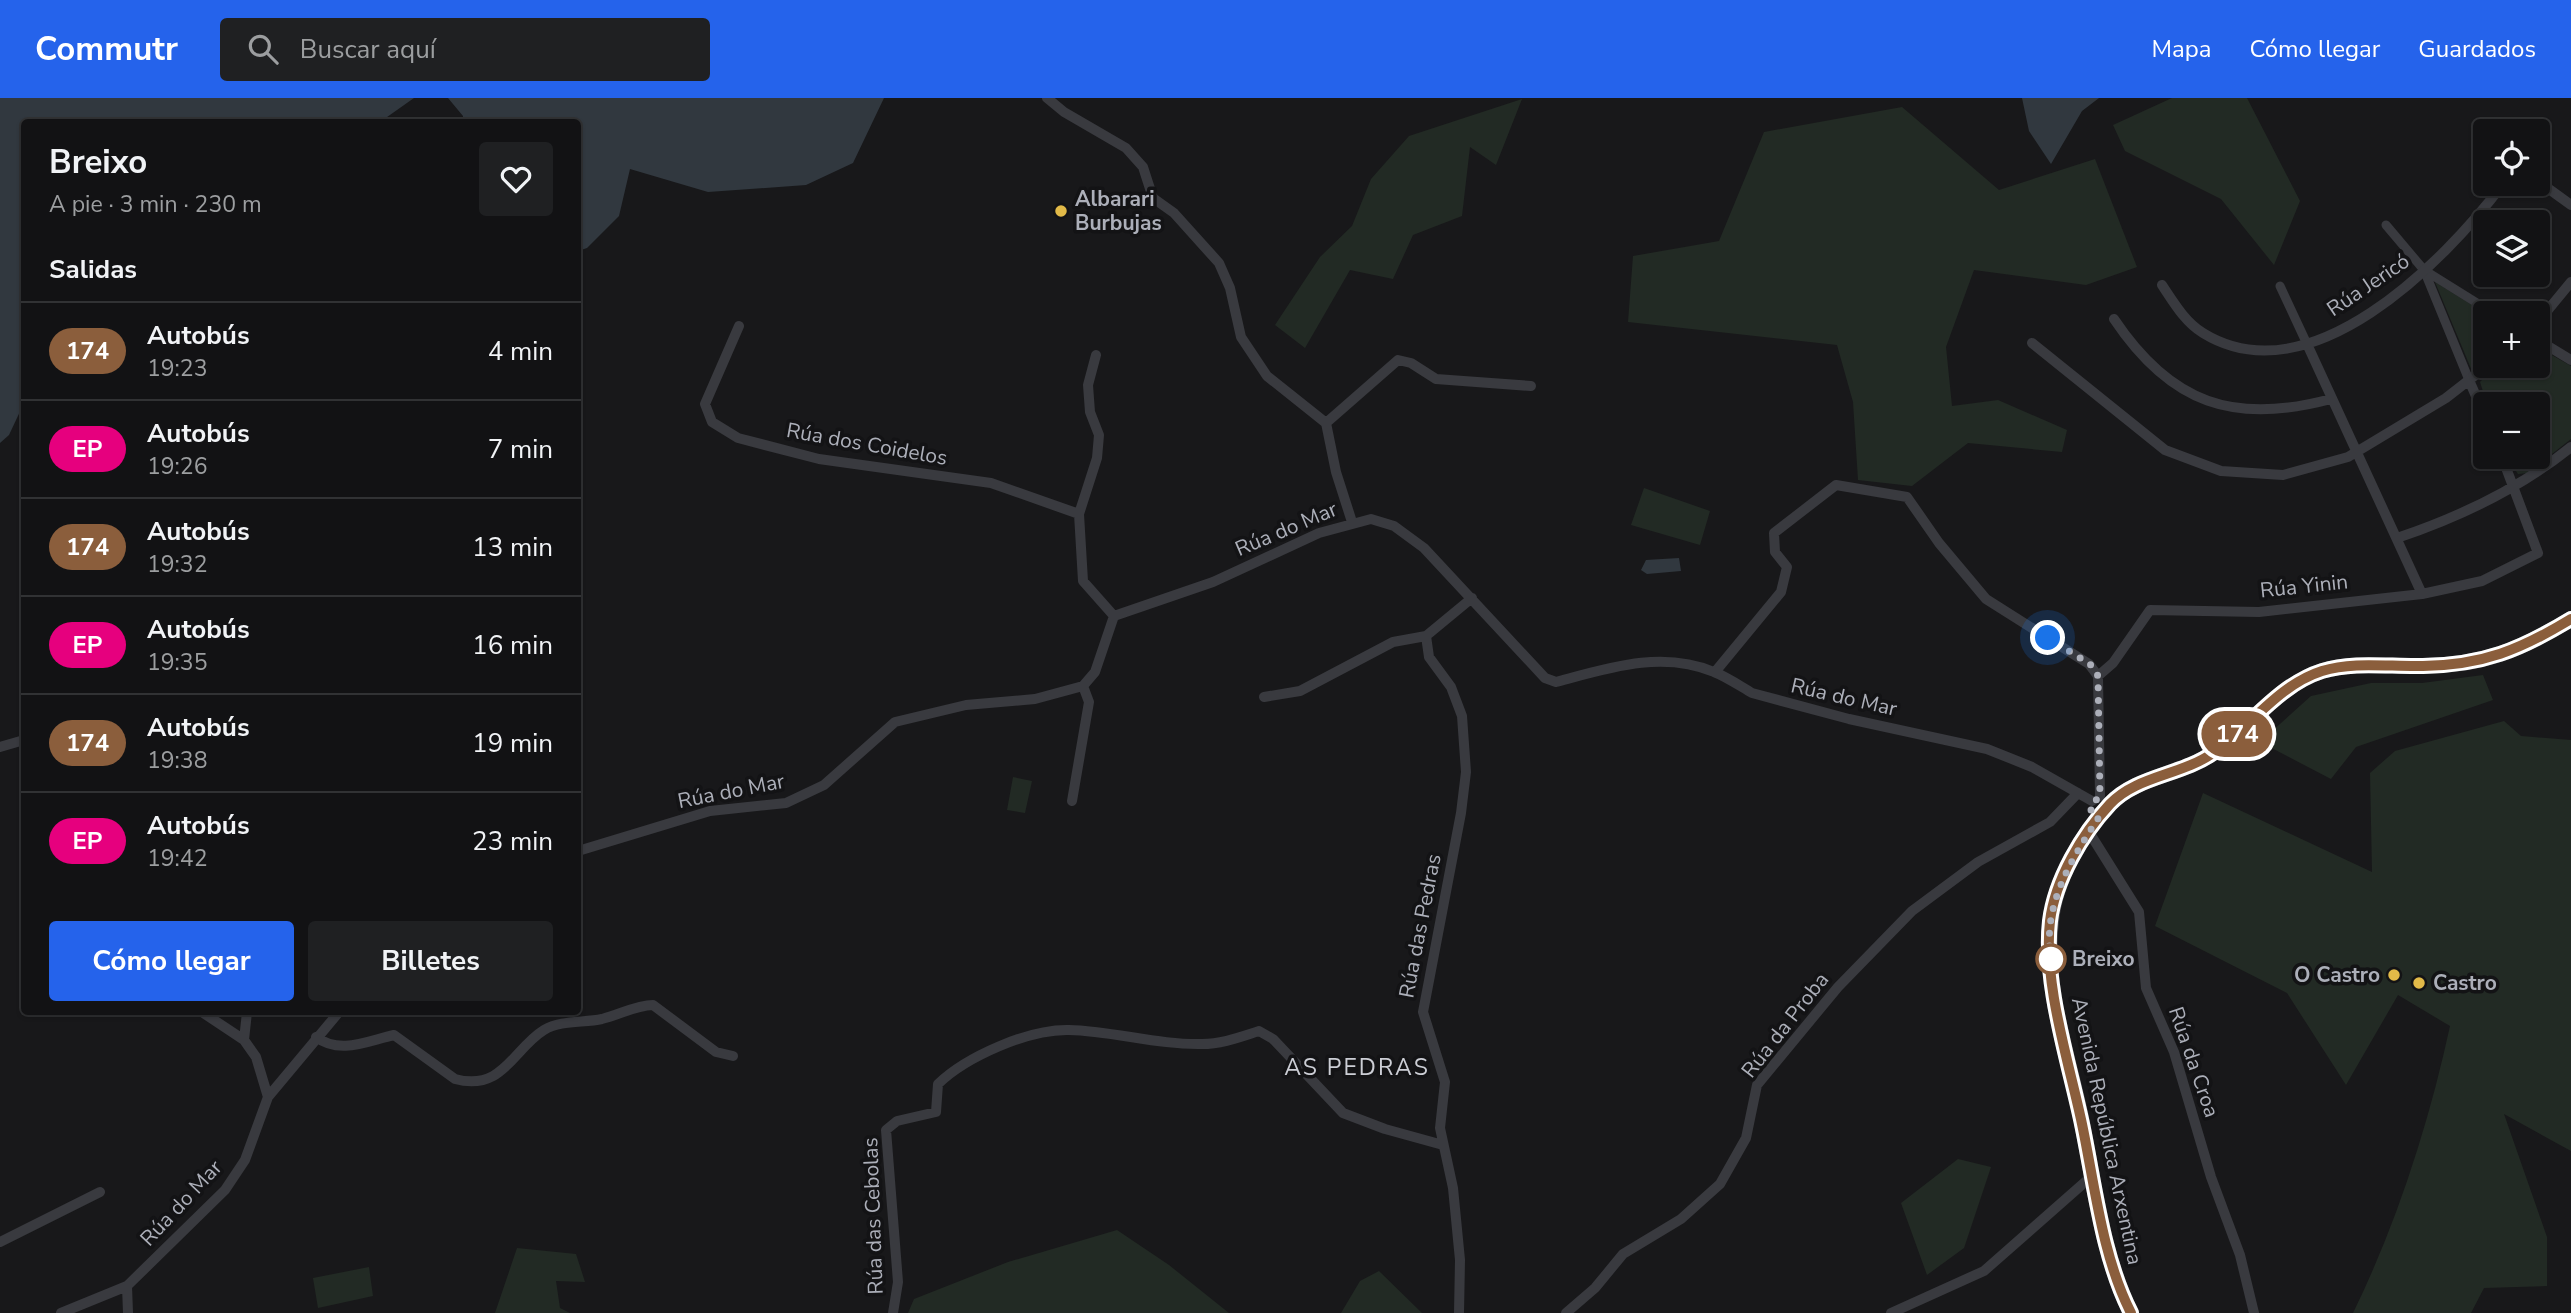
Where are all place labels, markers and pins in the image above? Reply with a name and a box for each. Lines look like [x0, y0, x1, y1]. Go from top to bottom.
place label: Albarari Burbujas [1075, 185, 1162, 237]
marker: Albarari Burbujas [1053, 203, 1069, 219]
marker: Breixo [2036, 944, 2066, 974]
place label: Breixo [2072, 945, 2135, 973]
place label: O Castro [2294, 961, 2380, 989]
marker: O Castro [2386, 967, 2402, 983]
place label: Castro [2433, 969, 2497, 997]
marker: Castro [2411, 975, 2427, 991]

